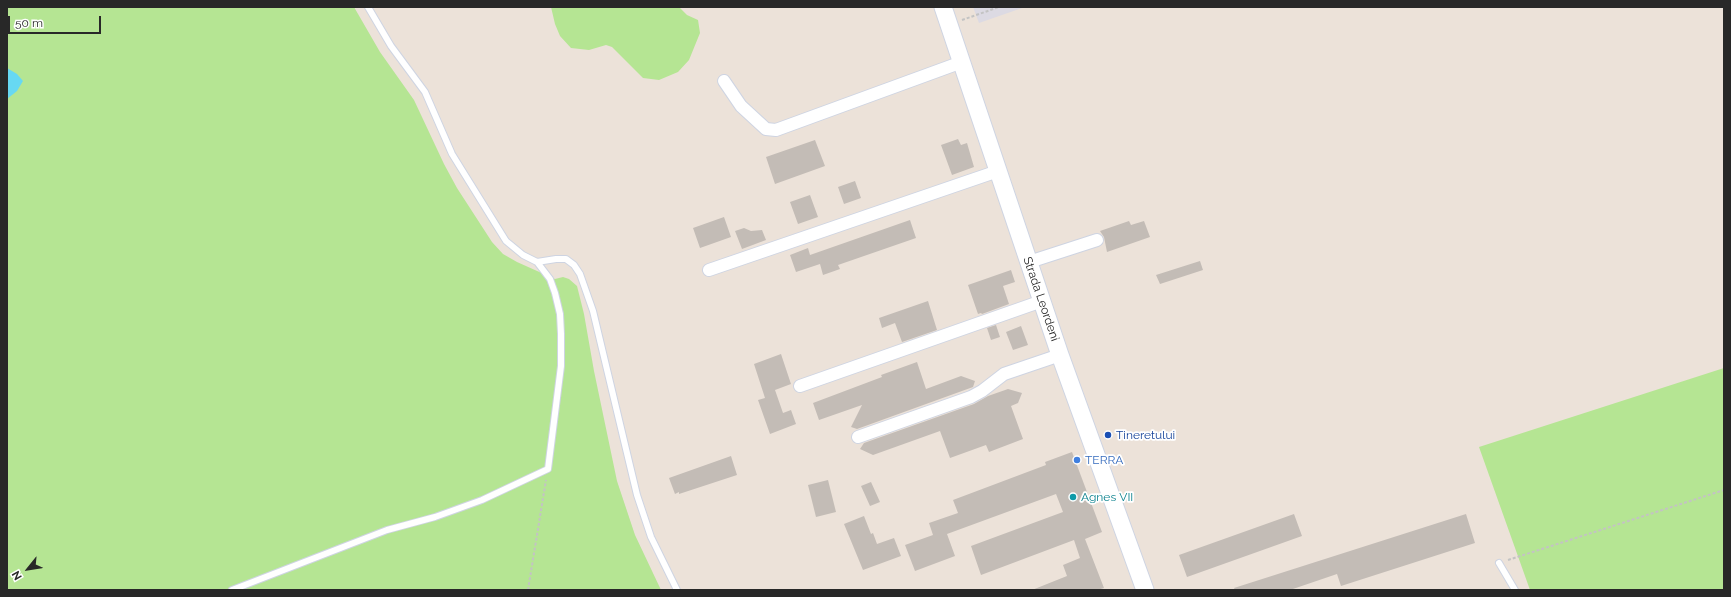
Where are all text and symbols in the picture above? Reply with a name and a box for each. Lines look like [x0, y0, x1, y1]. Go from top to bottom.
scale bar [10, 8, 103, 34]
text: 50 m [15, 16, 43, 30]
street label: Strada Leordeni [1020, 255, 1062, 343]
place label: Tineretului [1116, 428, 1175, 442]
marker: Tineretului [1103, 430, 1113, 440]
place label: TERRA [1085, 453, 1123, 467]
marker: TERRA [1072, 455, 1082, 465]
place label: Agnes VII [1081, 490, 1133, 504]
marker: Agnes VII [1068, 492, 1078, 502]
north arrow [8, 549, 48, 589]
text: N [9, 568, 25, 582]

